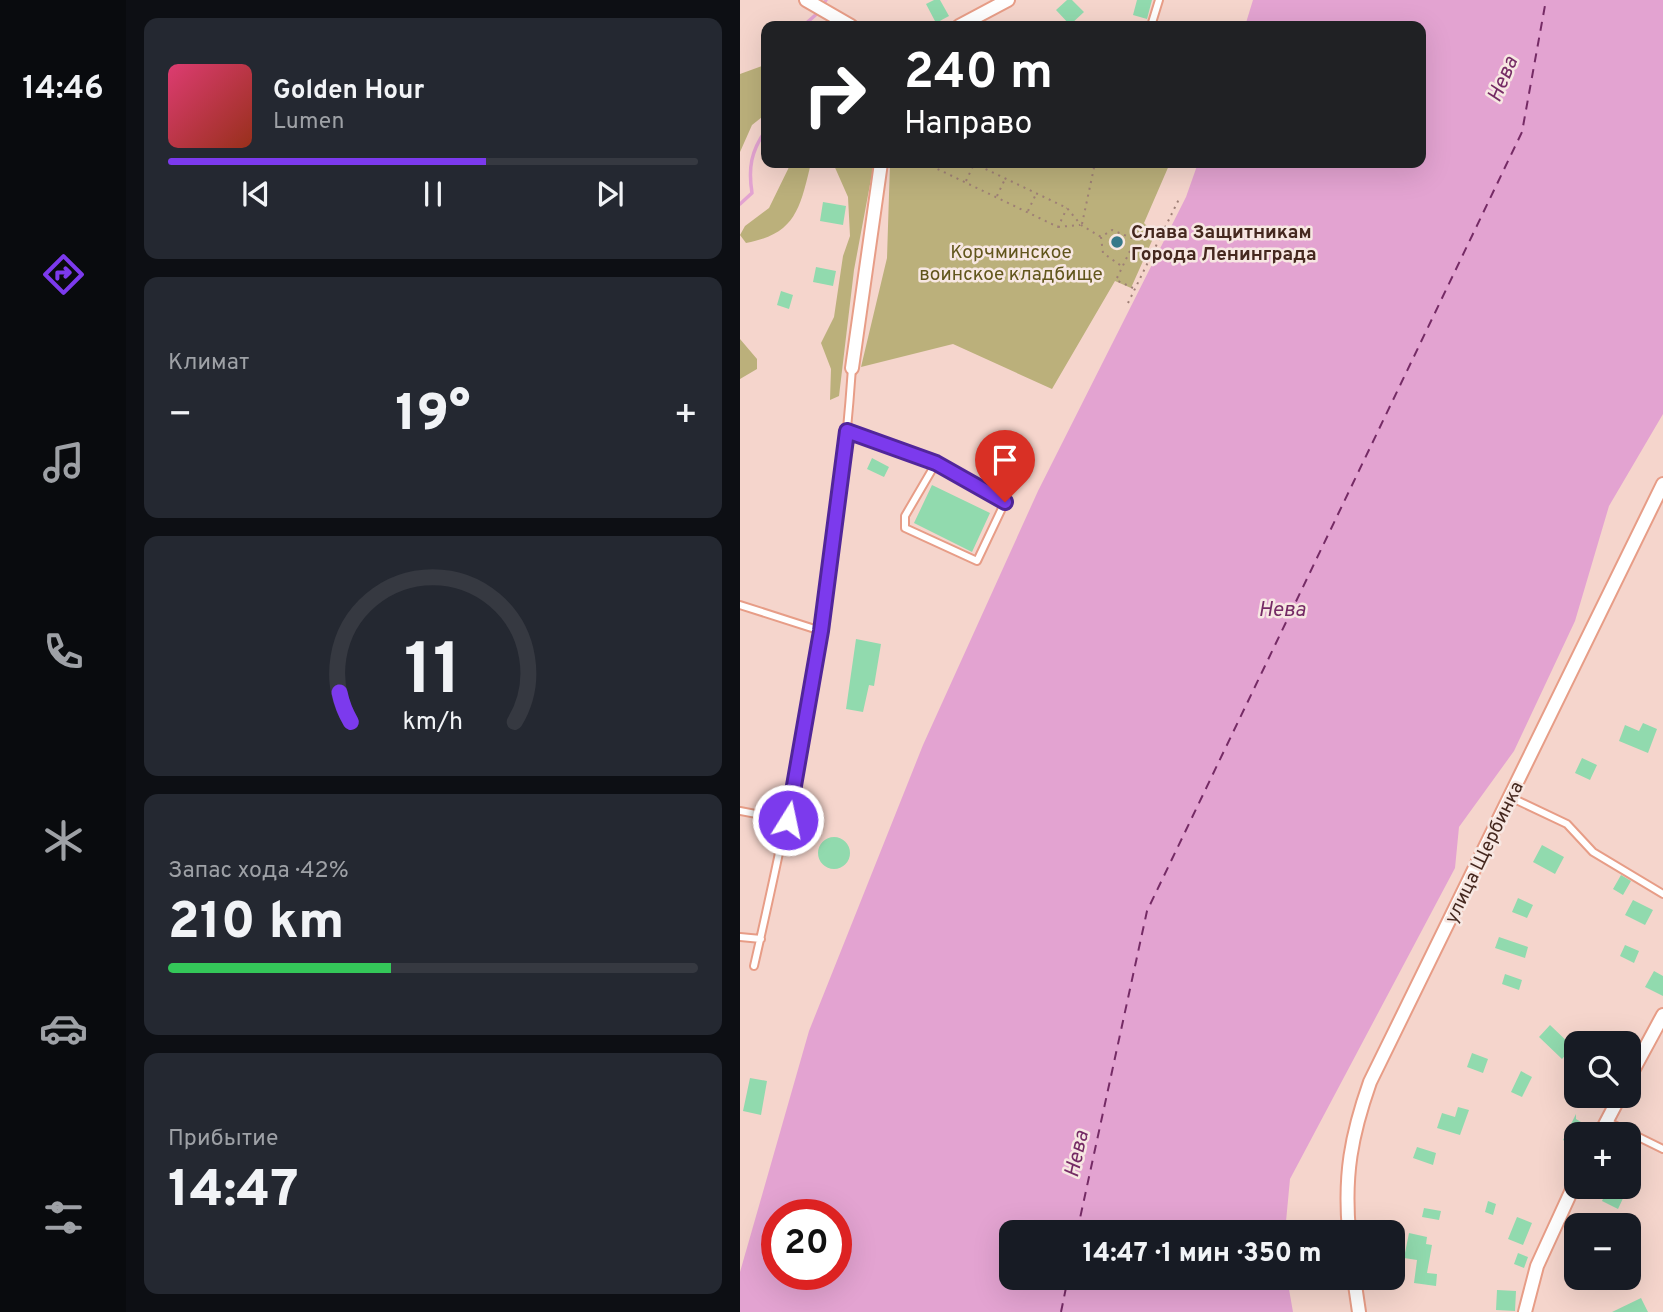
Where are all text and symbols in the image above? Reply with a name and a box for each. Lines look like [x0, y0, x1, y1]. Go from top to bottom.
text: 240 m [904, 44, 1053, 106]
icon: right [789, 49, 880, 140]
water label: Нева [1482, 52, 1525, 107]
text: 14:46 [22, 70, 104, 110]
text: Golden Hour [273, 75, 424, 108]
text: Направо [904, 105, 1032, 145]
text: Lumen [273, 108, 344, 137]
icon: previous [237, 175, 275, 213]
icon: pause [414, 175, 452, 213]
icon: next [591, 175, 629, 213]
place label: Слава Защитникам Города Ленинграда [1131, 221, 1317, 267]
marker: Слава Защитникам Города Ленинграда [1109, 234, 1125, 250]
park label: Корчминское воинское кладбище [919, 241, 1103, 287]
icon: directions [39, 250, 88, 299]
text: Климат [168, 349, 249, 378]
text: 19° [395, 383, 471, 449]
text: − [168, 392, 193, 441]
text: + [673, 392, 698, 441]
pin [975, 430, 1035, 502]
icon: music [39, 438, 88, 487]
icon: arrive [986, 441, 1024, 479]
water label: Нева [1258, 597, 1306, 624]
icon: phone [39, 627, 88, 676]
text: 11 [404, 628, 462, 720]
text: km/h [403, 707, 463, 739]
street label: улица Щербинка [1440, 778, 1530, 928]
position arrow [751, 783, 825, 857]
icon: climate [39, 816, 88, 865]
text: Запас хода · 42% [168, 857, 349, 886]
text: 210 km [168, 891, 344, 957]
icon: car [39, 1004, 88, 1053]
map controls [1564, 1031, 1641, 1290]
button: search [1564, 1031, 1641, 1108]
button: + [1564, 1122, 1641, 1199]
text: Прибытие [168, 1125, 278, 1154]
water label: Нева [1059, 1128, 1096, 1180]
text: 14:47 [168, 1159, 299, 1225]
icon: filters [39, 1193, 88, 1242]
speed limit sign: 20 [761, 1199, 852, 1290]
button: − [1564, 1213, 1641, 1290]
text: 14:47 · 1 мин · 350 m [1082, 1238, 1322, 1271]

